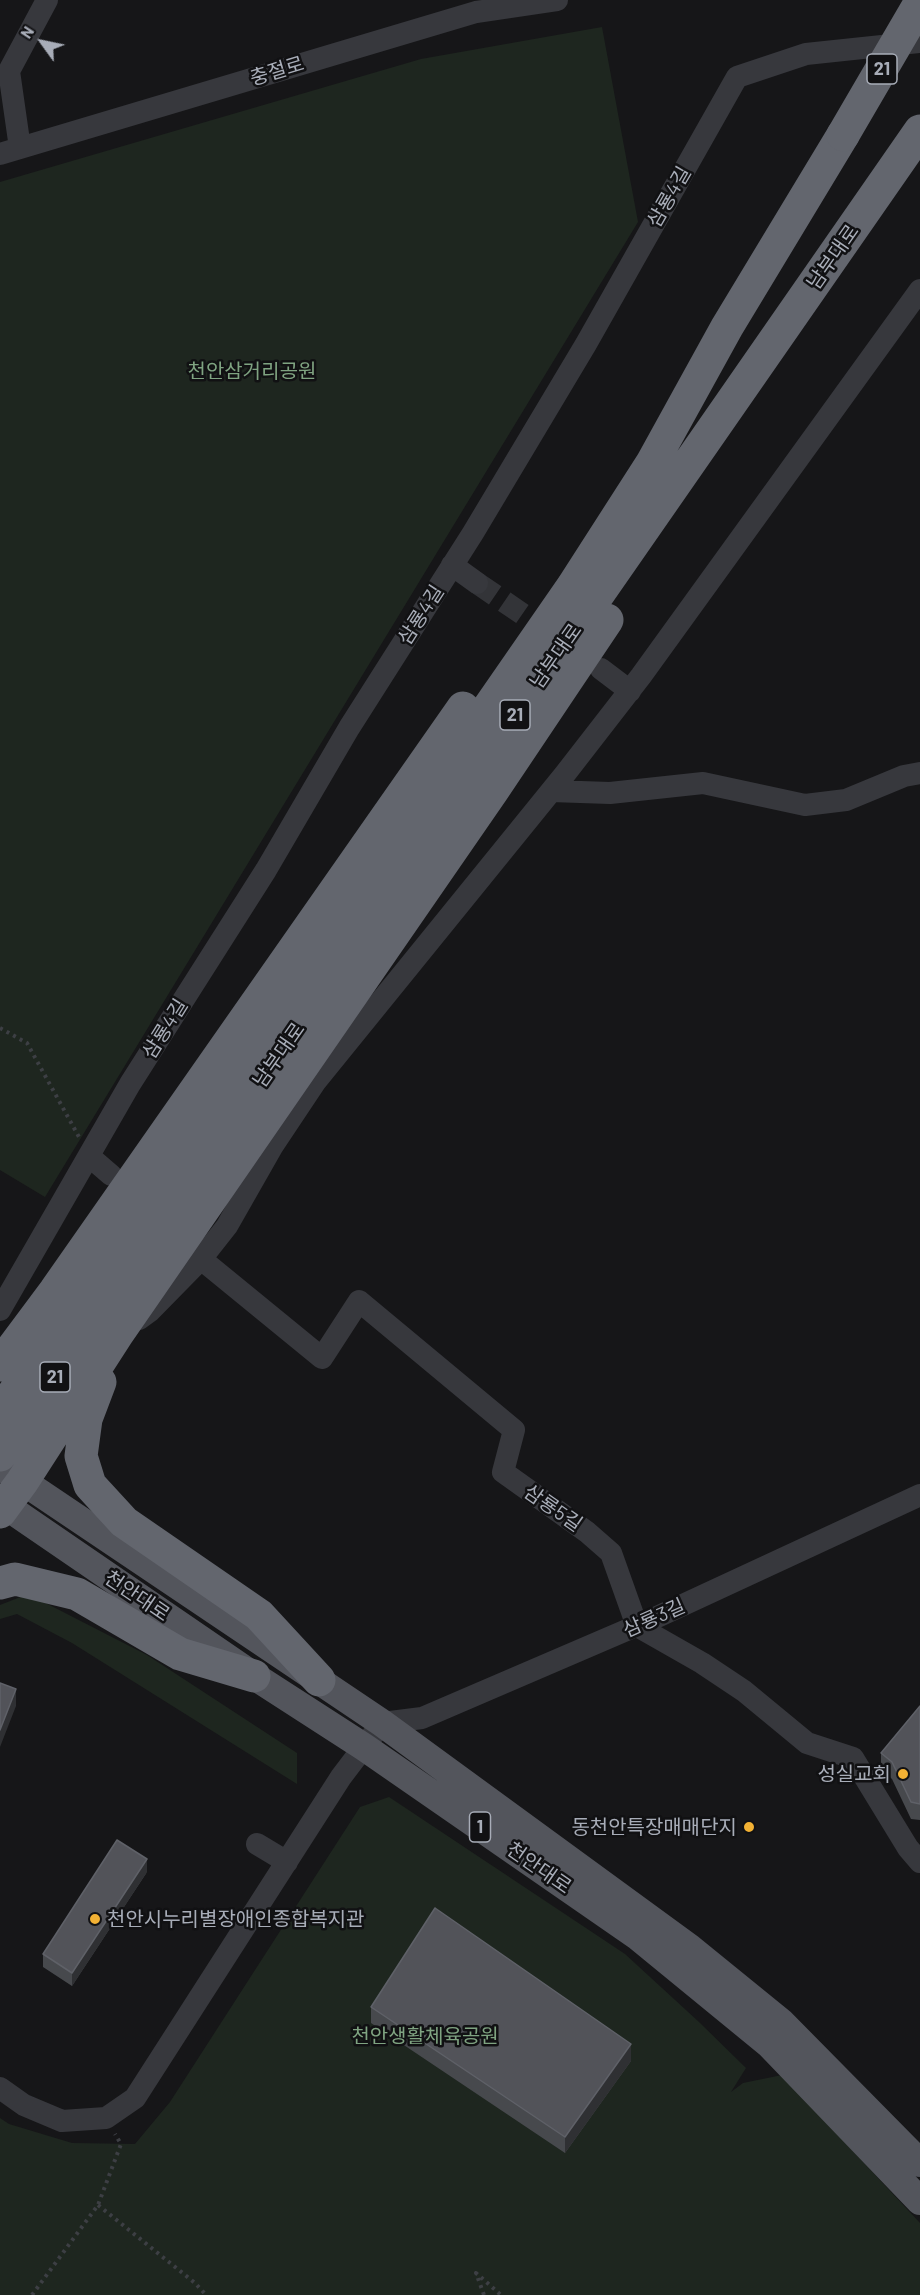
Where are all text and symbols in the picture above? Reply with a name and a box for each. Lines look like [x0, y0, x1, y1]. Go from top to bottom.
north arrow [12, 12, 72, 72]
text: N [16, 22, 37, 42]
street label: 충절로 [247, 51, 307, 91]
road number: 21 [867, 54, 897, 84]
street label: 삼룡4길 [642, 162, 696, 232]
street label: 남부대로 [802, 220, 864, 294]
park label: 천안삼거리공원 [188, 359, 316, 383]
street label: 삼룡4길 [393, 581, 449, 649]
street label: 남부대로 [525, 619, 587, 693]
road number: 21 [500, 700, 530, 730]
street label: 삼룡4길 [137, 995, 193, 1063]
street label: 남부대로 [248, 1018, 310, 1092]
road number: 21 [40, 1362, 70, 1392]
street label: 삼룡5길 [519, 1479, 587, 1537]
street label: 천안대로 [100, 1565, 174, 1627]
street label: 삼룡3길 [619, 1594, 689, 1642]
place label: 성실교회 [817, 1762, 891, 1786]
marker: 성실교회 [896, 1767, 910, 1781]
road number: 1 [470, 1812, 490, 1842]
place label: 동천안특장매매단지 [571, 1815, 737, 1839]
marker: 동천안특장매매단지 [742, 1820, 756, 1834]
street label: 천안대로 [502, 1837, 576, 1899]
place label: 천안시누리별장애인종합복지관 [107, 1907, 365, 1931]
marker: 천안시누리별장애인종합복지관 [88, 1912, 102, 1926]
park label: 천안생활체육공원 [351, 2024, 499, 2048]

